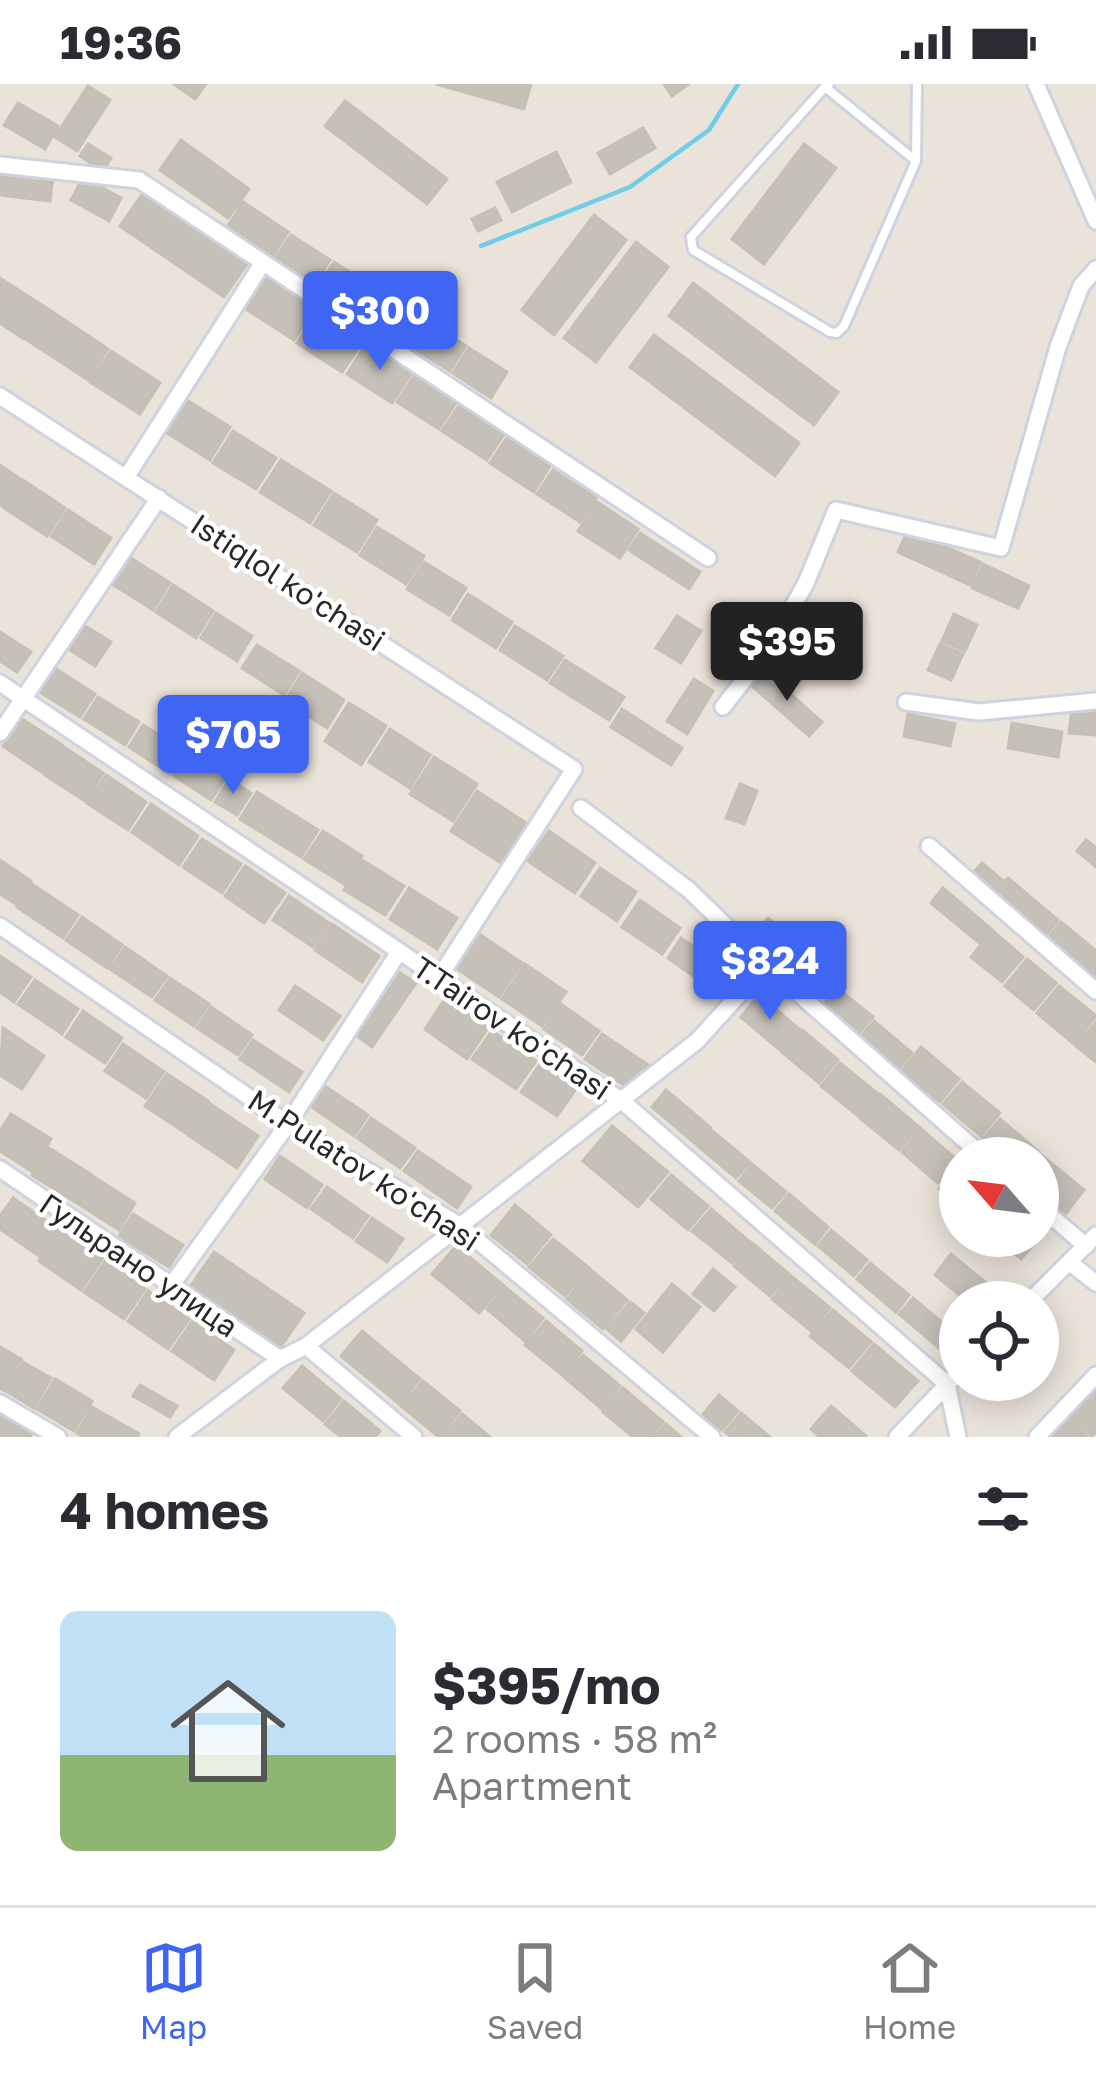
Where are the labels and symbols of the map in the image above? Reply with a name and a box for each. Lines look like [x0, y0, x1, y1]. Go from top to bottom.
pin: $300 [309, 271, 451, 373]
street label: Istiqlol ko'chasi [184, 506, 392, 658]
pin: $395 [716, 602, 858, 704]
pin: $705 [162, 695, 304, 797]
pin: $824 [699, 921, 841, 1023]
street label: T.Tairov ko'chasi [406, 949, 618, 1107]
street label: M.Pulatov ko'chasi [242, 1082, 486, 1258]
north arrow [939, 1137, 1059, 1257]
street label: Гульрано улица [33, 1185, 245, 1345]

